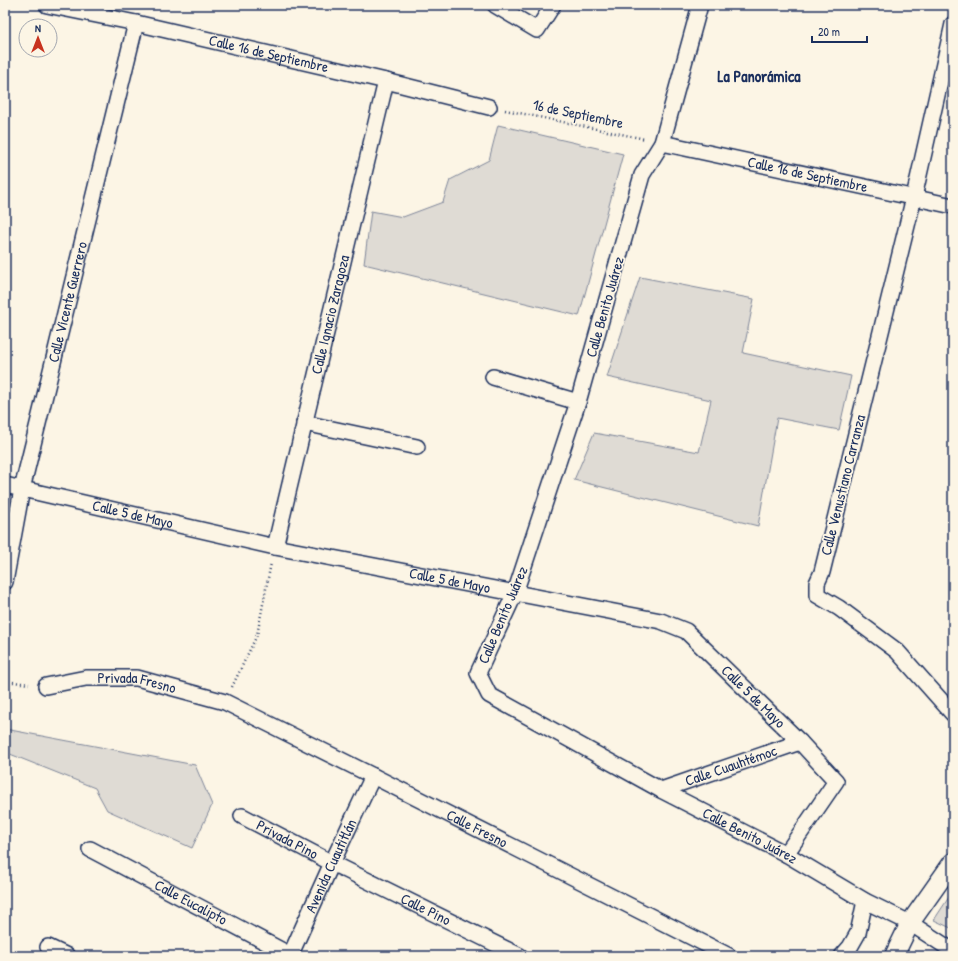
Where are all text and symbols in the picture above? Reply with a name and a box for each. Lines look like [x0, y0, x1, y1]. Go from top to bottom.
north arrow [18, 18, 58, 58]
scale bar [812, 18, 867, 44]
text: N [35, 21, 41, 35]
text: 20 m [818, 23, 840, 40]
street label: Calle 16 de Septiembre [207, 29, 331, 77]
district label: La Panorámica [718, 65, 801, 87]
street label: 16 de Septiembre [531, 94, 625, 133]
street label: Calle 16 de Septiembre [746, 151, 870, 197]
street label: Calle Vicente Guerrero [42, 239, 92, 364]
street label: Calle Ignacio Zaragoza [306, 253, 354, 376]
street label: Calle Benito Juárez [580, 253, 629, 360]
street label: Calle Venustiano Carranza [815, 412, 870, 557]
street label: Calle 5 de Mayo [90, 494, 175, 533]
street label: Calle 5 de Mayo [407, 562, 492, 598]
street label: Calle Benito Juárez [473, 562, 533, 667]
street label: Calle 5 de Mayo [717, 660, 791, 732]
street label: Privada Fresno [97, 667, 178, 698]
street label: Calle Cuauhtémoc [682, 740, 780, 791]
street label: Calle Benito Juárez [699, 802, 802, 869]
street label: Calle Fresno [443, 804, 511, 852]
street label: Privada Pino [253, 814, 322, 864]
street label: Avenida Cuautitlán [300, 815, 361, 916]
street label: Calle Eucalipto [151, 874, 231, 930]
street label: Calle Pino [397, 888, 454, 930]

